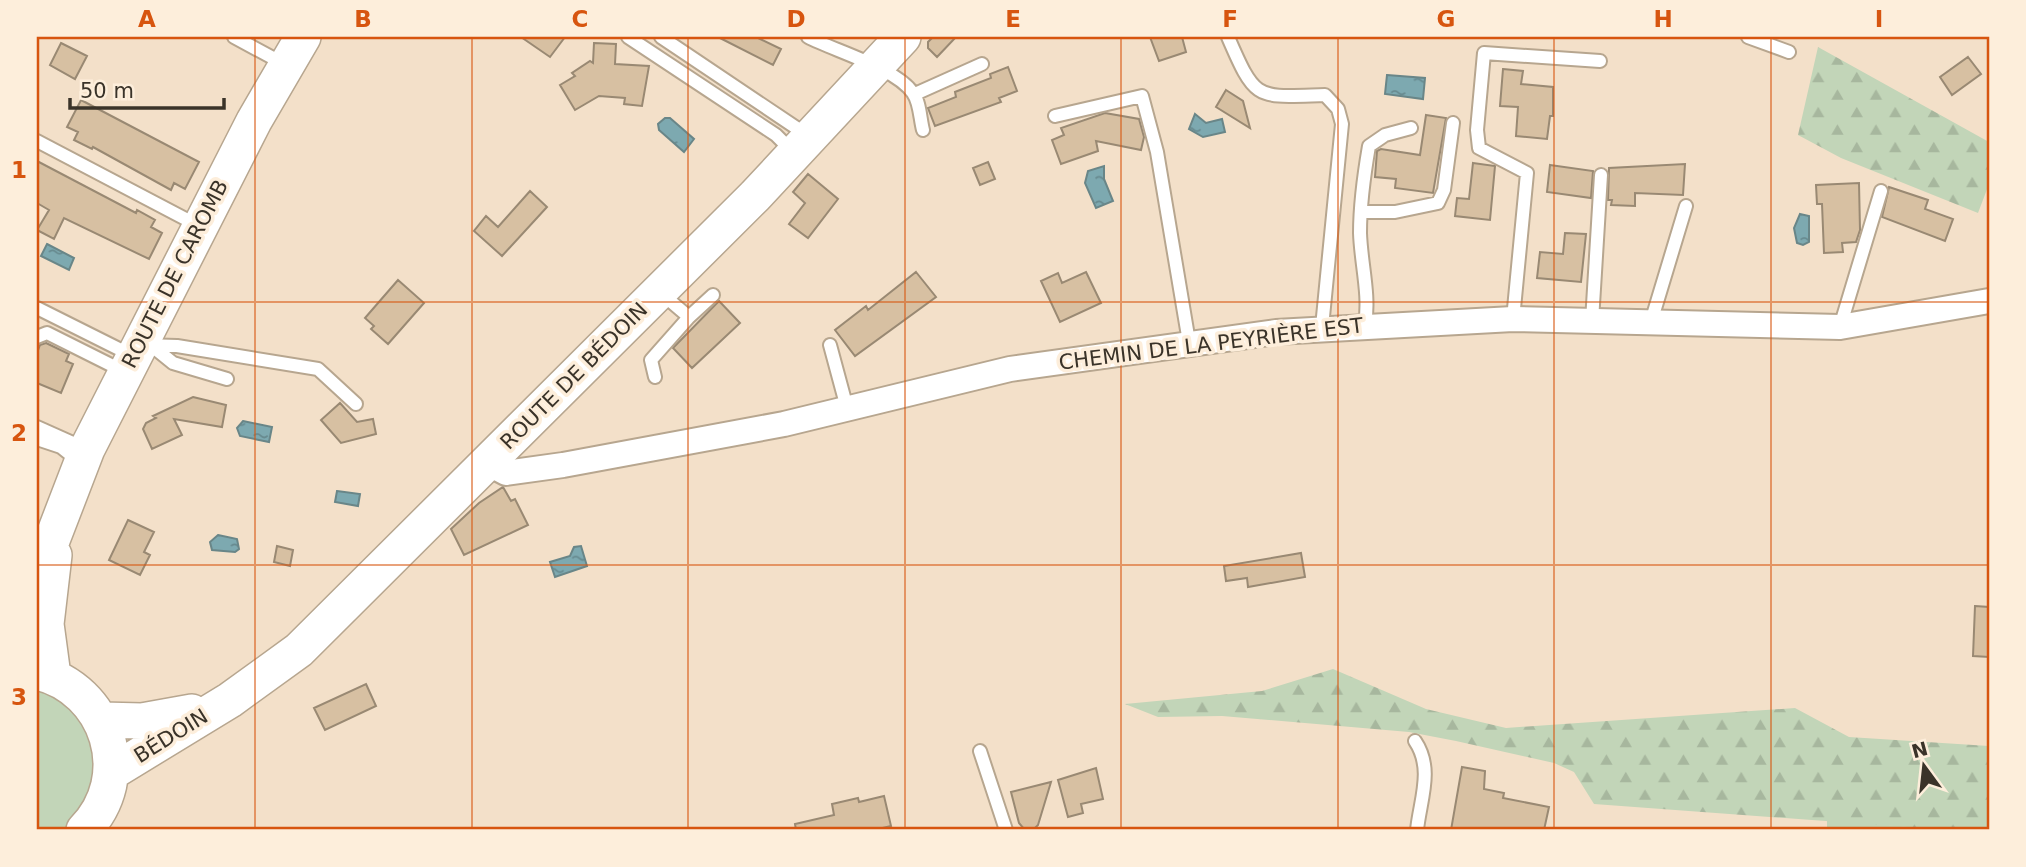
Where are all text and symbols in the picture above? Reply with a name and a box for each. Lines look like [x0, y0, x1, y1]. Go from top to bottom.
text: A [138, 6, 156, 32]
text: B [354, 6, 372, 32]
text: C [572, 6, 588, 32]
text: D [786, 6, 806, 32]
text: E [1005, 6, 1021, 32]
text: F [1222, 6, 1238, 32]
text: G [1437, 6, 1455, 32]
text: H [1653, 6, 1673, 32]
text: I [1875, 6, 1883, 32]
scale bar [70, 66, 224, 110]
text: 50 m [80, 79, 134, 103]
text: 1 [11, 157, 27, 183]
street label: ROUTE DE CAROMB [117, 176, 233, 372]
street label: ROUTE DE BÉDOIN [495, 297, 652, 454]
street label: CHEMIN DE LA PEYRIÈRE EST [1057, 312, 1365, 375]
text: 2 [11, 420, 27, 446]
text: 3 [11, 684, 27, 710]
street label: BÉDOIN [129, 703, 212, 768]
north arrow [1890, 730, 1960, 800]
text: N [1909, 737, 1930, 762]

